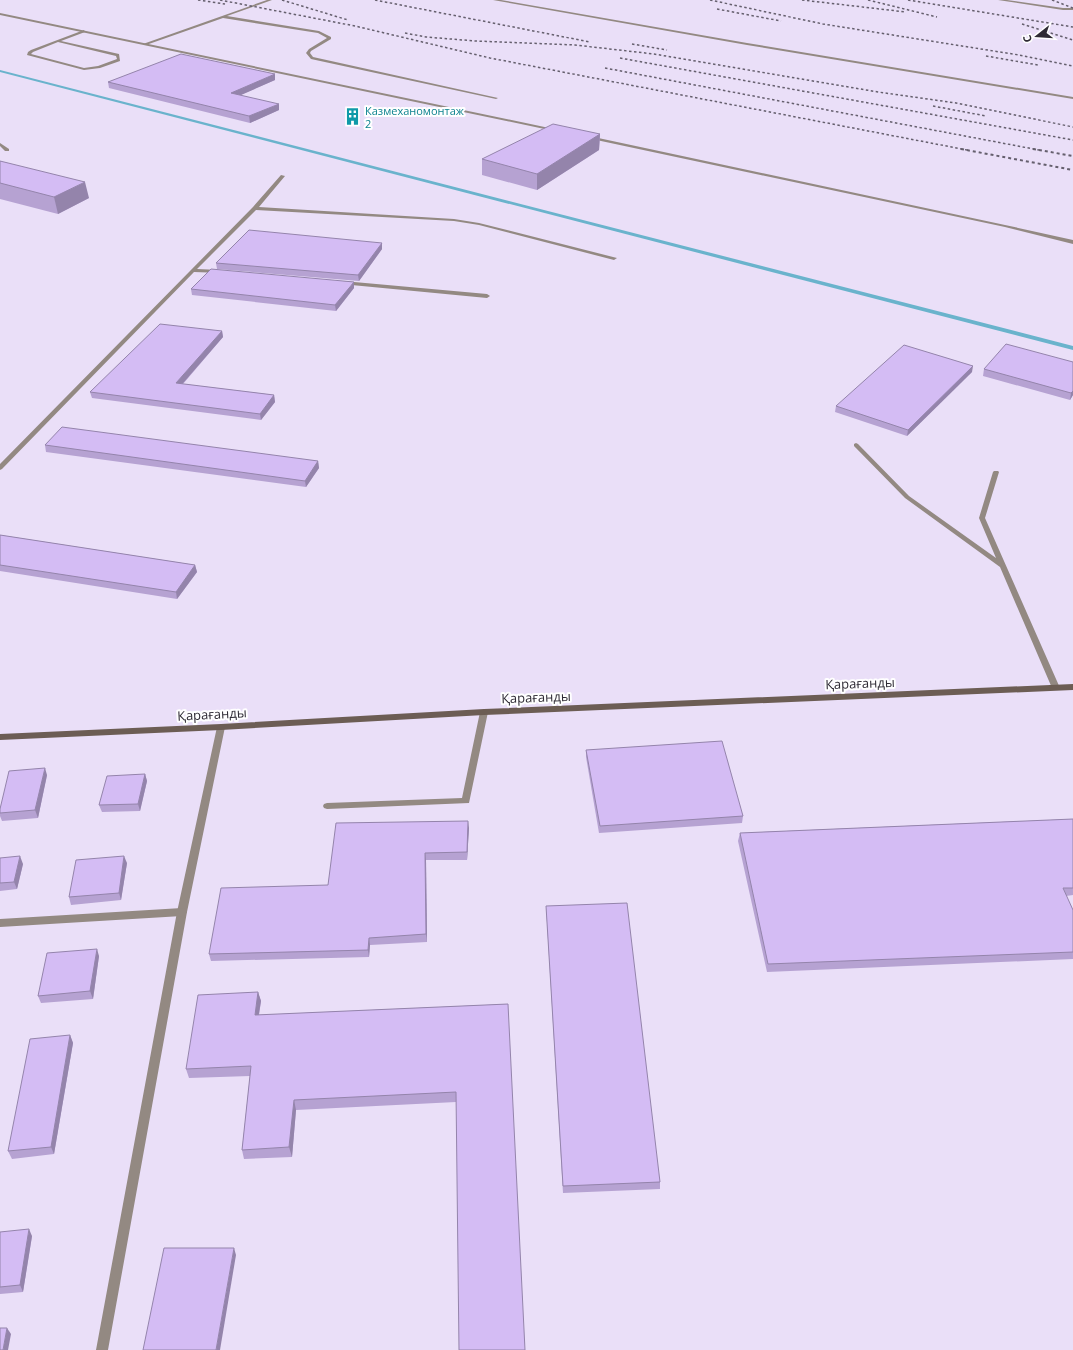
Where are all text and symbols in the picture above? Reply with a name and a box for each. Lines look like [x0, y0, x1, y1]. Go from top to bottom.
north arrow [1017, 16, 1057, 56]
text: С [1019, 34, 1035, 45]
place label: Казмеханомонтаж 2 [365, 103, 465, 131]
building icon: Казмеханомонтаж 2 [342, 106, 362, 126]
street label: Қарағанды [825, 673, 895, 693]
street label: Қарағанды [501, 687, 571, 707]
street label: Қарағанды [177, 703, 247, 725]

